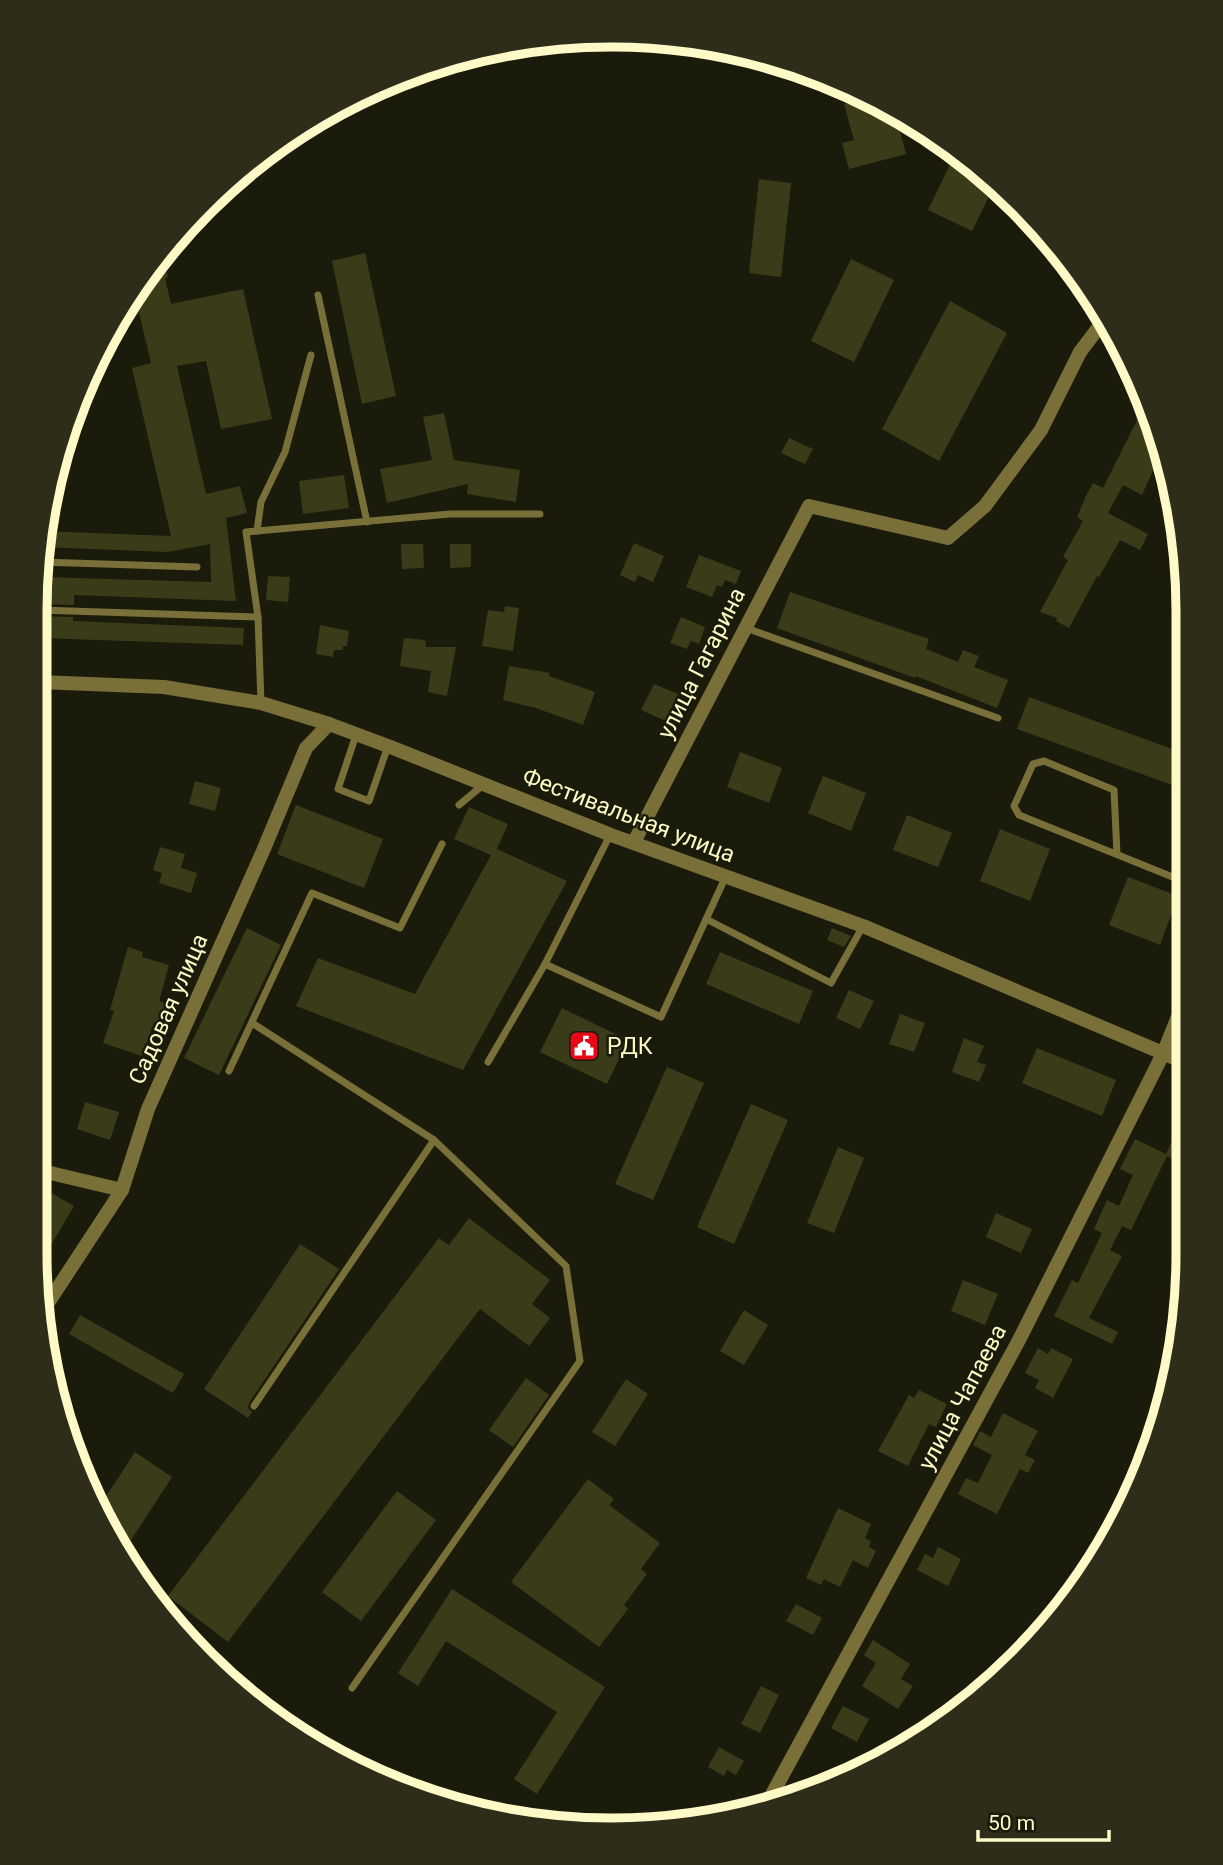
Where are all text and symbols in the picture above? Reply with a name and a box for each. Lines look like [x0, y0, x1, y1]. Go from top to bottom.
street label: улица Гагарина [652, 583, 751, 743]
street label: Фестивальная улица [519, 763, 739, 868]
street label: Садовая улица [123, 930, 214, 1089]
public building icon: РДК [567, 1029, 601, 1063]
place label: РДК [607, 1033, 653, 1060]
street label: улица Чапаева [913, 1320, 1012, 1475]
scale bar [978, 1798, 1109, 1842]
text: 50 m [988, 1811, 1035, 1835]

